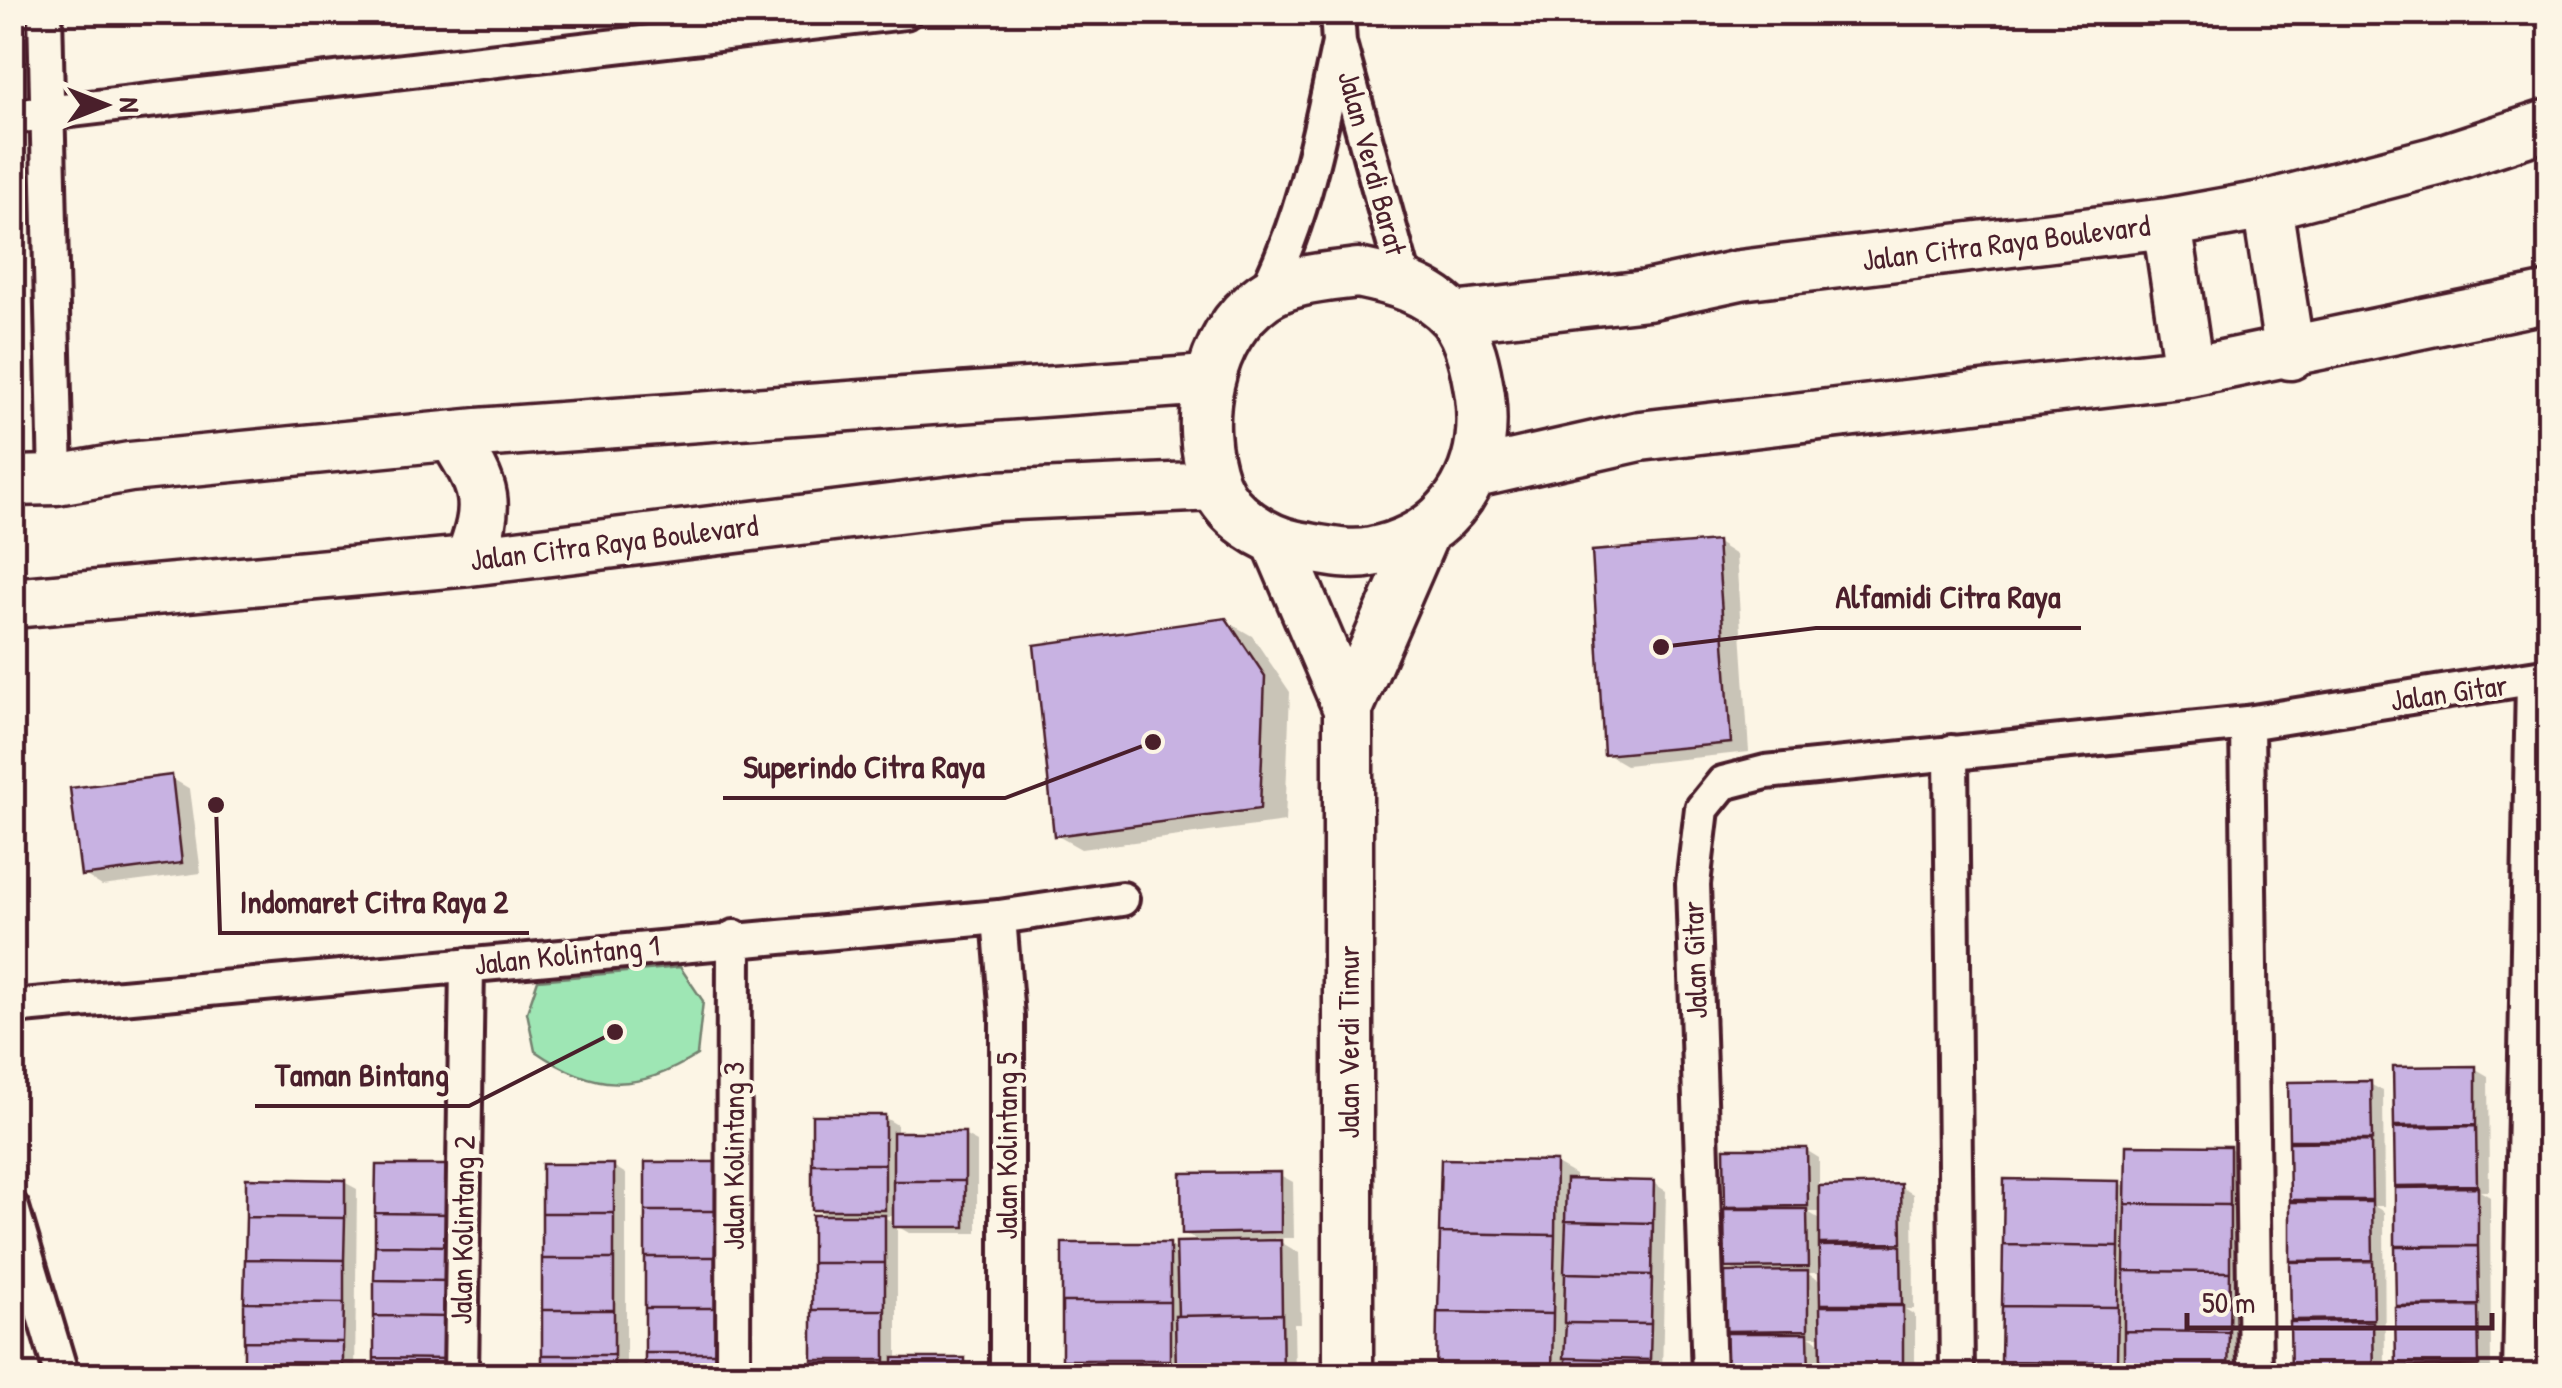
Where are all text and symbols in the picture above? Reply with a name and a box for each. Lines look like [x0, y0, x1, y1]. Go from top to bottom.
north arrow [55, 55, 155, 155]
street label: Jalan Verdi Barat [1329, 66, 1417, 260]
text: N [111, 98, 149, 113]
street label: Jalan Citra Raya Boulevard [1860, 204, 2152, 280]
street label: Jalan Citra Raya Boulevard [468, 504, 760, 580]
callout: Alfamidi Citra Raya [1816, 566, 2081, 628]
text: Alfamidi Citra Raya [1835, 575, 2061, 619]
street label: Jalan Gitar [2388, 664, 2510, 720]
callout: Superindo Citra Raya [723, 736, 1005, 798]
text: Superindo Citra Raya [743, 745, 985, 789]
callout: Indomaret Citra Raya 2 [220, 871, 529, 933]
text: Indomaret Citra Raya 2 [240, 880, 509, 924]
street label: Jalan Gitar [1672, 900, 1716, 1020]
street label: Jalan Kolintang 1 [472, 924, 661, 984]
street label: Jalan Verdi Timur [1328, 945, 1368, 1139]
callout: Taman Bintang [255, 1044, 469, 1106]
street label: Jalan Kolintang 5 [986, 1052, 1026, 1240]
text: Taman Bintang [274, 1053, 449, 1097]
street label: Jalan Kolintang 3 [713, 1062, 753, 1250]
street label: Jalan Kolintang 2 [440, 1135, 484, 1325]
scale bar [2187, 1268, 2492, 1330]
text: 50 m [2202, 1282, 2255, 1322]

